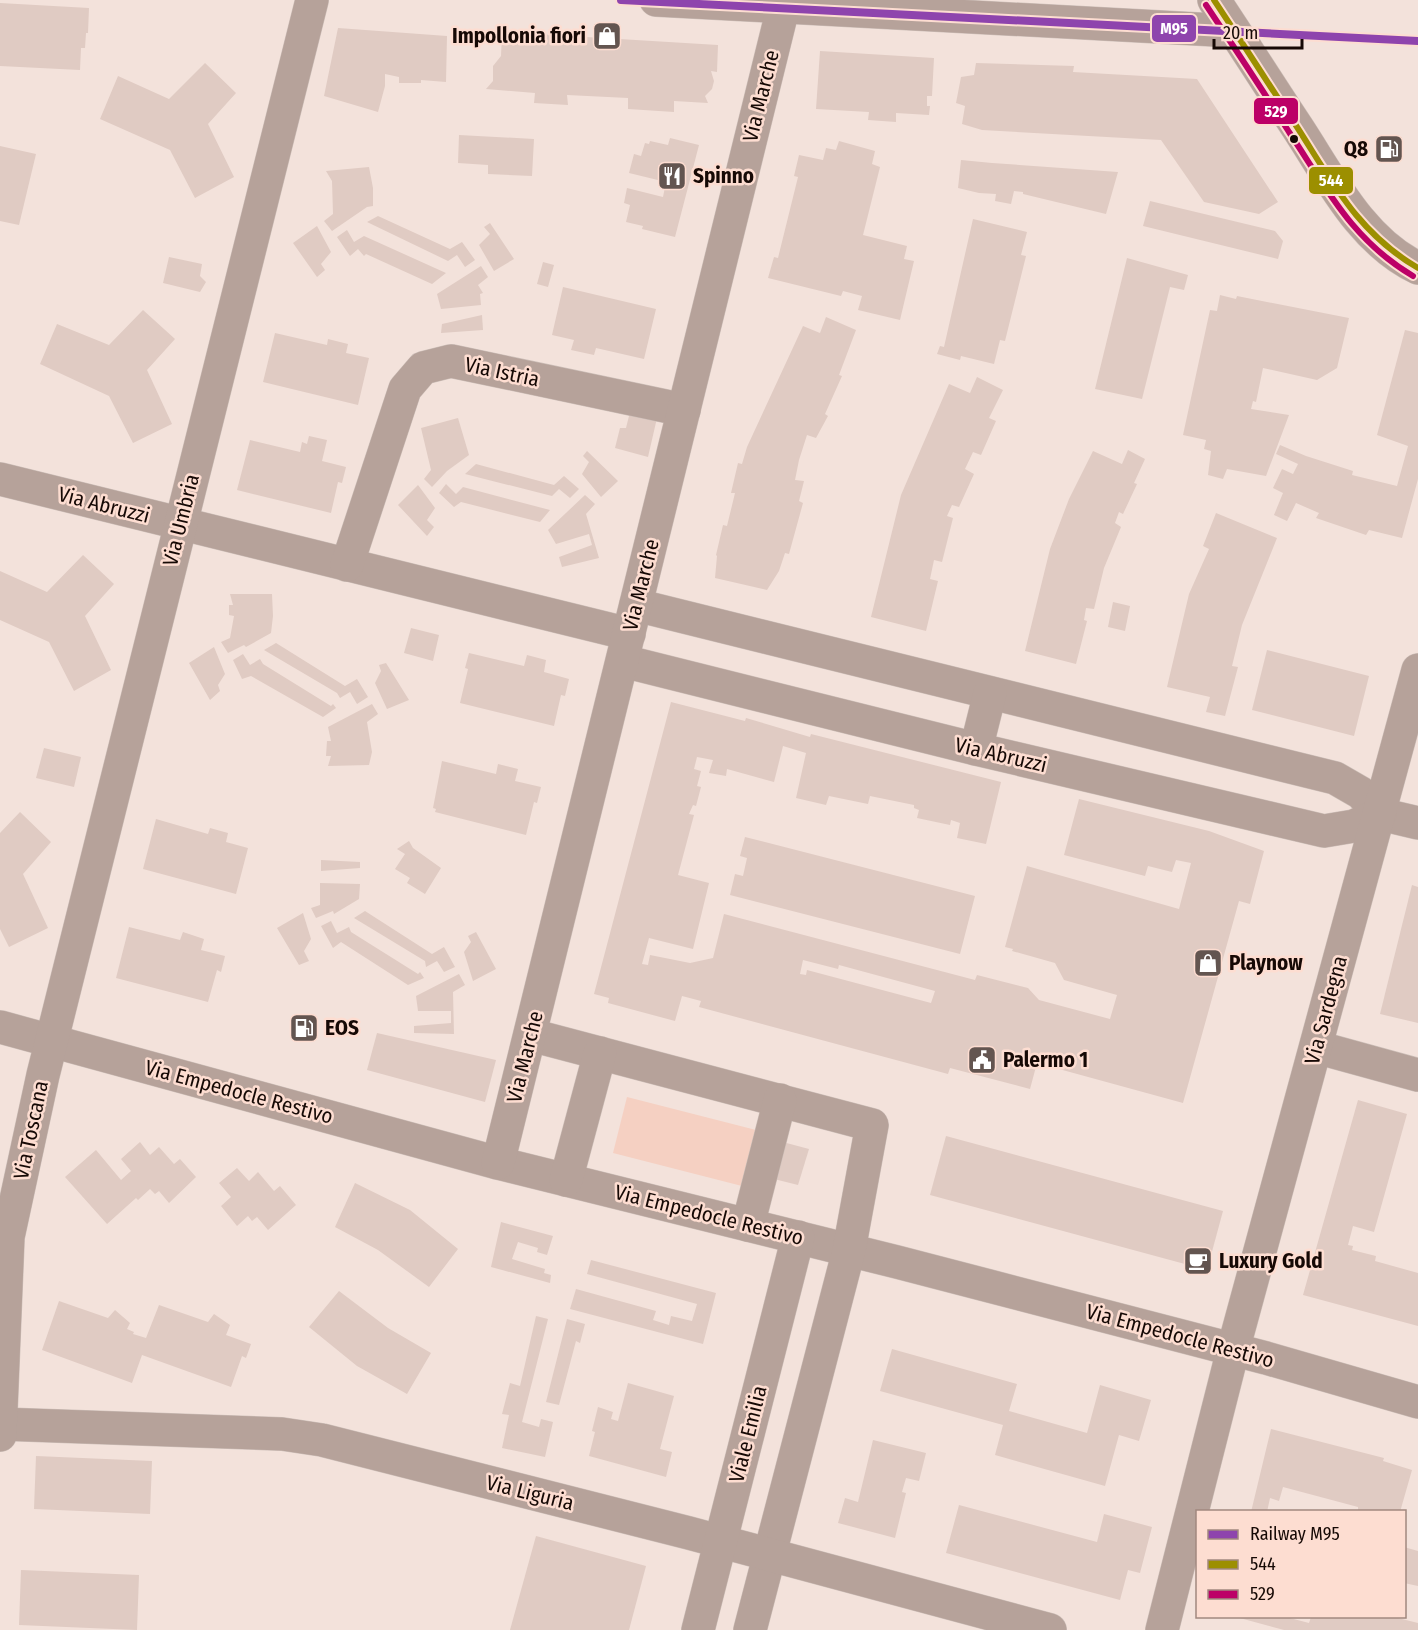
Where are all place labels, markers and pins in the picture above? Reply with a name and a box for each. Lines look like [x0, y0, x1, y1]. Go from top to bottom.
shop icon: Impollonia fiori [591, 20, 623, 52]
place label: Impollonia fiori [452, 23, 586, 49]
unlabelled marker [1288, 133, 1300, 145]
fuel station icon: Q8 [1373, 133, 1405, 165]
place label: Q8 [1344, 136, 1368, 162]
restaurant icon: Spinno [656, 160, 688, 192]
place label: Spinno [693, 163, 754, 189]
shop icon: Playnow [1192, 947, 1224, 979]
place label: Playnow [1229, 950, 1303, 976]
fuel station icon: EOS [288, 1012, 320, 1044]
place label: EOS [325, 1015, 359, 1041]
public building icon: Palermo 1 [966, 1044, 998, 1076]
place label: Palermo 1 [1003, 1047, 1088, 1073]
cafe icon: Luxury Gold [1182, 1245, 1214, 1277]
place label: Luxury Gold [1219, 1248, 1323, 1274]

